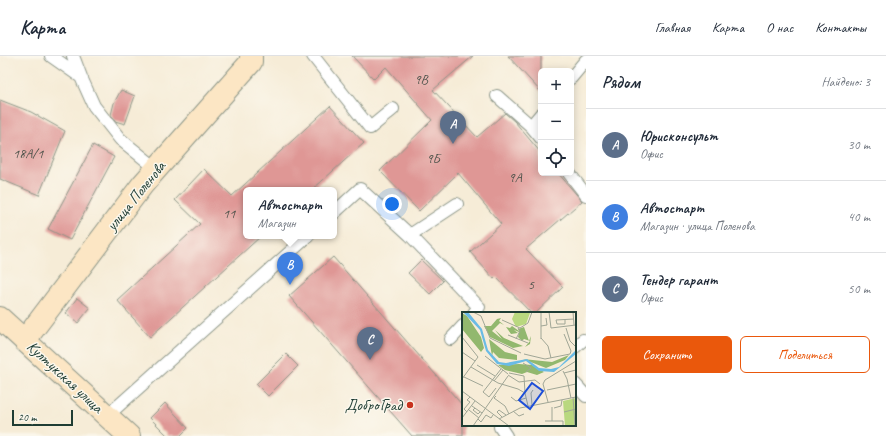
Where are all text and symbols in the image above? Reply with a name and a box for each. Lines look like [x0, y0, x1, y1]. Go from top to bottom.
text: Карта [20, 16, 65, 40]
text: Главная [655, 19, 690, 36]
text: Карта [712, 19, 744, 36]
text: О нас [766, 19, 793, 36]
text: Контакты [815, 19, 866, 36]
map controls [538, 68, 574, 176]
button: + [538, 68, 574, 104]
house number: 9В [414, 71, 430, 88]
text: Рядом [602, 72, 640, 93]
text: Найдено: 3 [822, 74, 870, 90]
button: − [538, 104, 574, 140]
pin: A [440, 111, 466, 144]
text: Юрисконсульт [640, 127, 718, 146]
text: A [612, 137, 618, 153]
text: 30 m [848, 137, 870, 153]
button: locate [538, 140, 574, 176]
house number: 18А/1 [13, 145, 44, 162]
text: Офис [640, 146, 663, 162]
house number: 9Б [426, 150, 443, 167]
street label: улица Поленова [101, 156, 171, 236]
house number: 9А [508, 169, 523, 186]
popup [243, 187, 337, 239]
your location [382, 194, 402, 214]
text: Автостарт [258, 196, 322, 215]
text: Автостарт [640, 199, 704, 218]
house number: 11 [223, 205, 236, 222]
text: B [612, 209, 618, 225]
text: 40 m [848, 209, 870, 225]
text: Магазин [258, 215, 296, 231]
text: Магазин · улица Поленова [640, 218, 755, 234]
pin: B [277, 252, 303, 285]
text: Тендер гарант [640, 271, 717, 290]
house number: 5 [528, 276, 535, 293]
text: C [612, 281, 618, 297]
text: 50 m [848, 281, 870, 297]
text: Офис [640, 290, 663, 306]
inset map [462, 312, 576, 426]
pin: C [357, 327, 383, 360]
button: Сохранить [602, 336, 732, 373]
button: Поделиться [740, 336, 870, 373]
street label: Култукская улица [23, 337, 108, 418]
place label: ДоброГрад [345, 395, 403, 415]
marker: ДоброГрад [405, 400, 415, 410]
scale bar [12, 408, 73, 427]
text: 20 m [18, 410, 37, 424]

